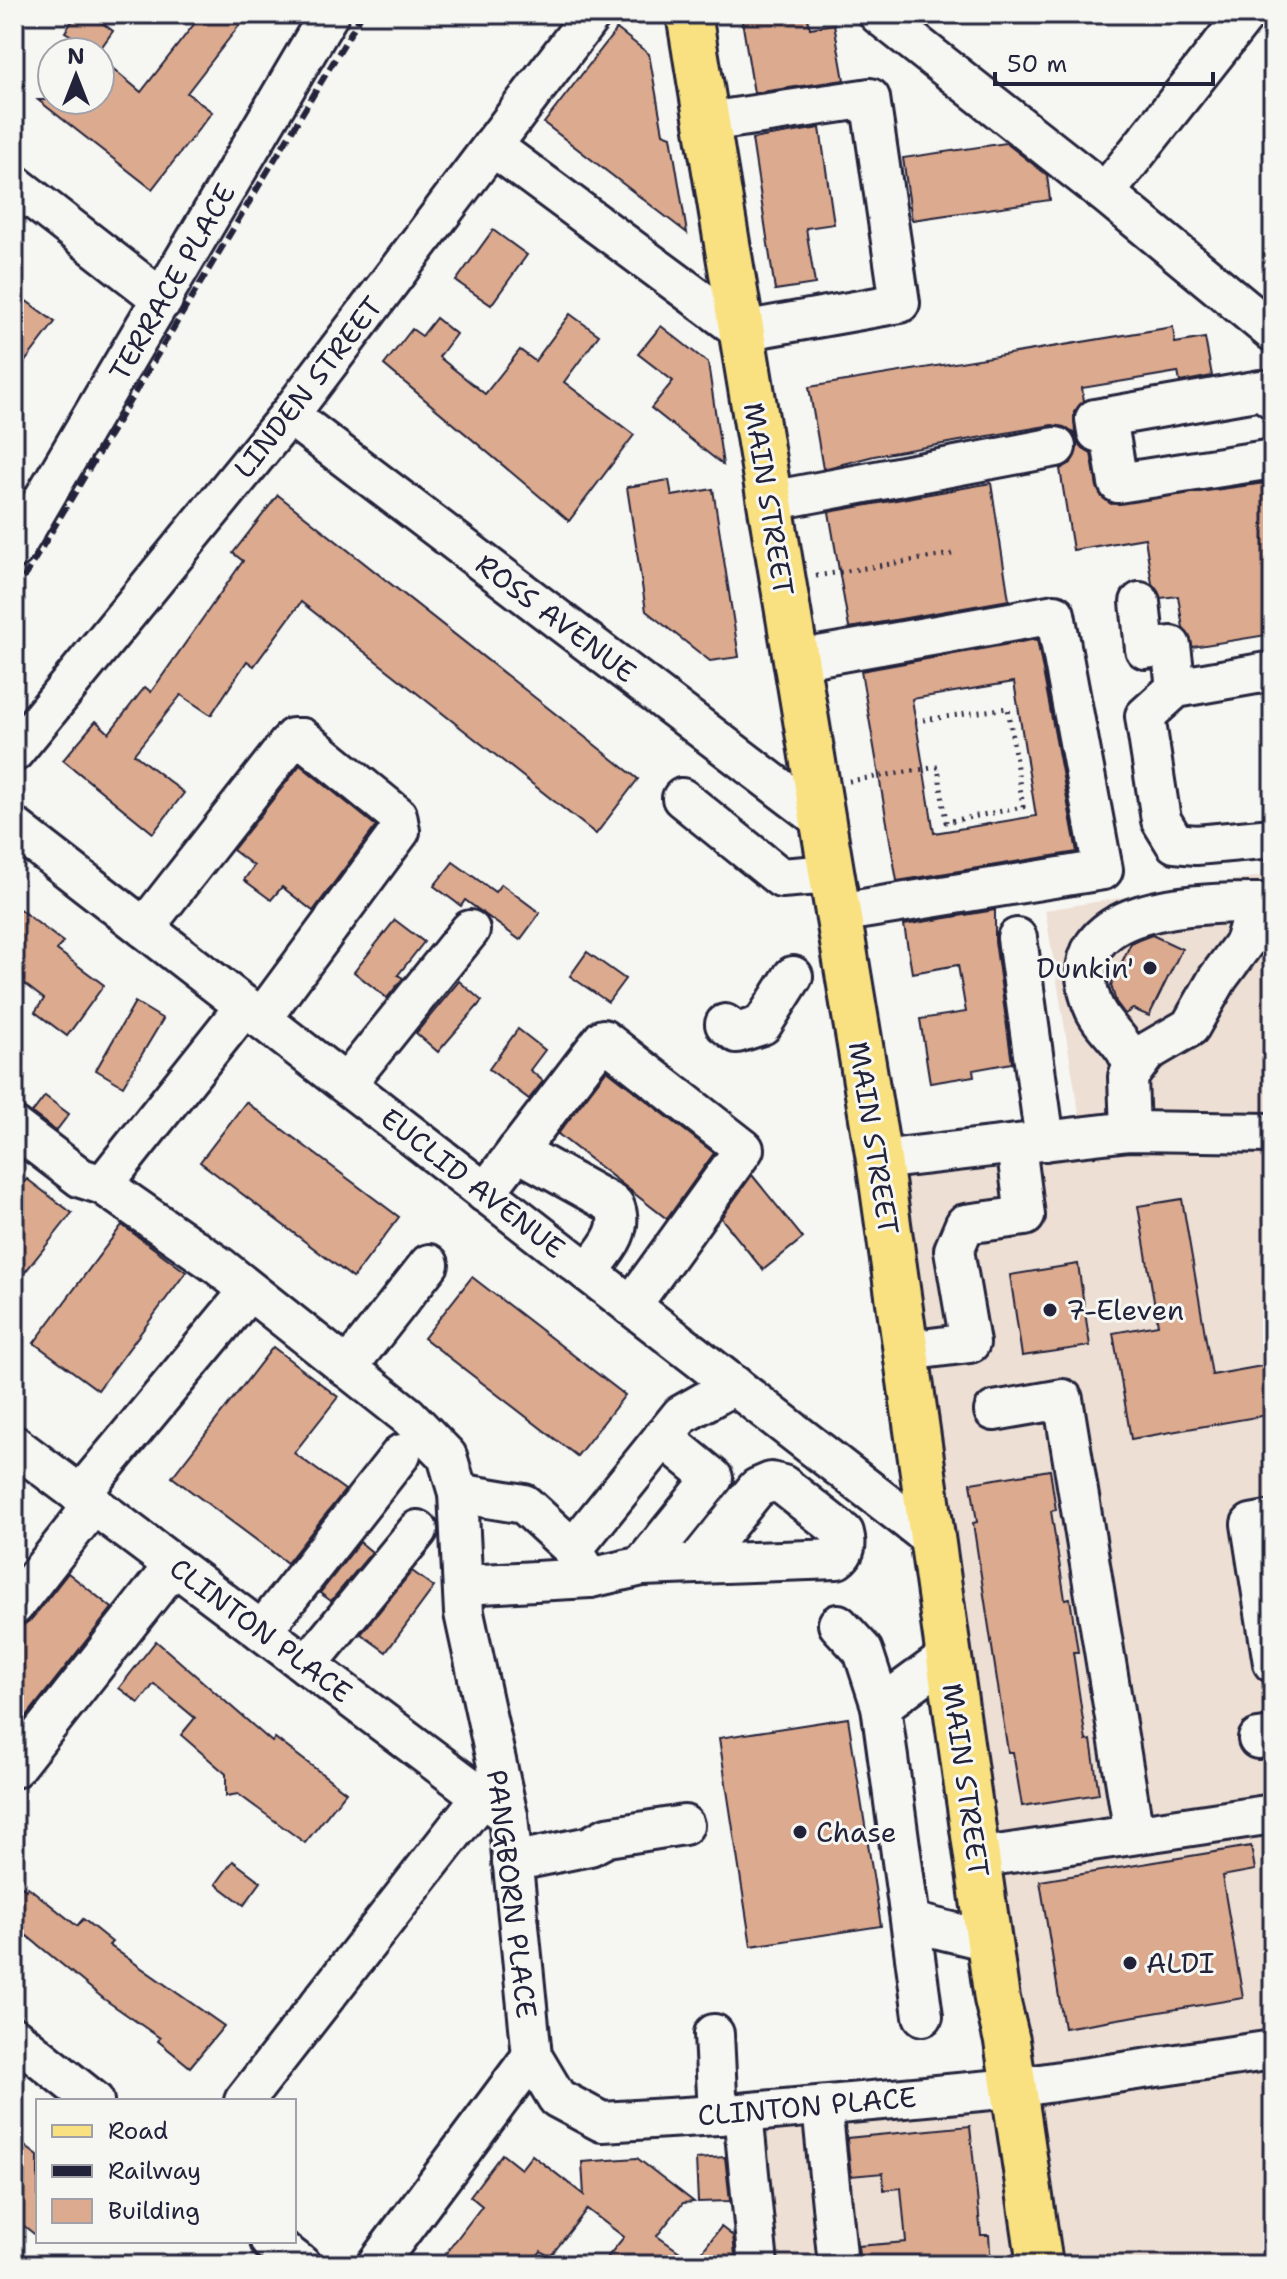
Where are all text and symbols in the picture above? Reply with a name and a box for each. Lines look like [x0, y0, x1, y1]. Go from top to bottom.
north arrow [36, 36, 116, 116]
scale bar [995, 36, 1213, 86]
text: N [67, 42, 85, 71]
text: 50 m [1007, 48, 1067, 80]
street label: TERRACE PLACE [100, 176, 244, 388]
street label: LINDEN STREET [225, 288, 391, 486]
street label: MAIN STREET [735, 400, 803, 598]
street label: ROSS AVENUE [468, 545, 644, 691]
place label: Dunkin' [1037, 949, 1134, 987]
marker: Dunkin' [1141, 959, 1159, 977]
street label: MAIN STREET [840, 1039, 908, 1237]
street label: EUCLID AVENUE [373, 1099, 573, 1267]
place label: 7-Eleven [1066, 1291, 1184, 1329]
marker: 7-Eleven [1041, 1301, 1059, 1319]
street label: CLINTON PLACE [162, 1549, 360, 1711]
street label: MAIN STREET [934, 1681, 998, 1879]
street label: PANGBORN PLACE [478, 1767, 546, 2021]
place label: Chase [816, 1813, 897, 1851]
marker: Chase [791, 1823, 809, 1841]
place label: ALDI [1146, 1944, 1215, 1982]
marker: ALDI [1121, 1954, 1139, 1972]
street label: CLINTON PLACE [696, 2078, 918, 2134]
legend [36, 2099, 296, 2243]
text: Road [108, 2115, 168, 2147]
text: Railway [108, 2155, 201, 2187]
text: Building [108, 2195, 200, 2227]

